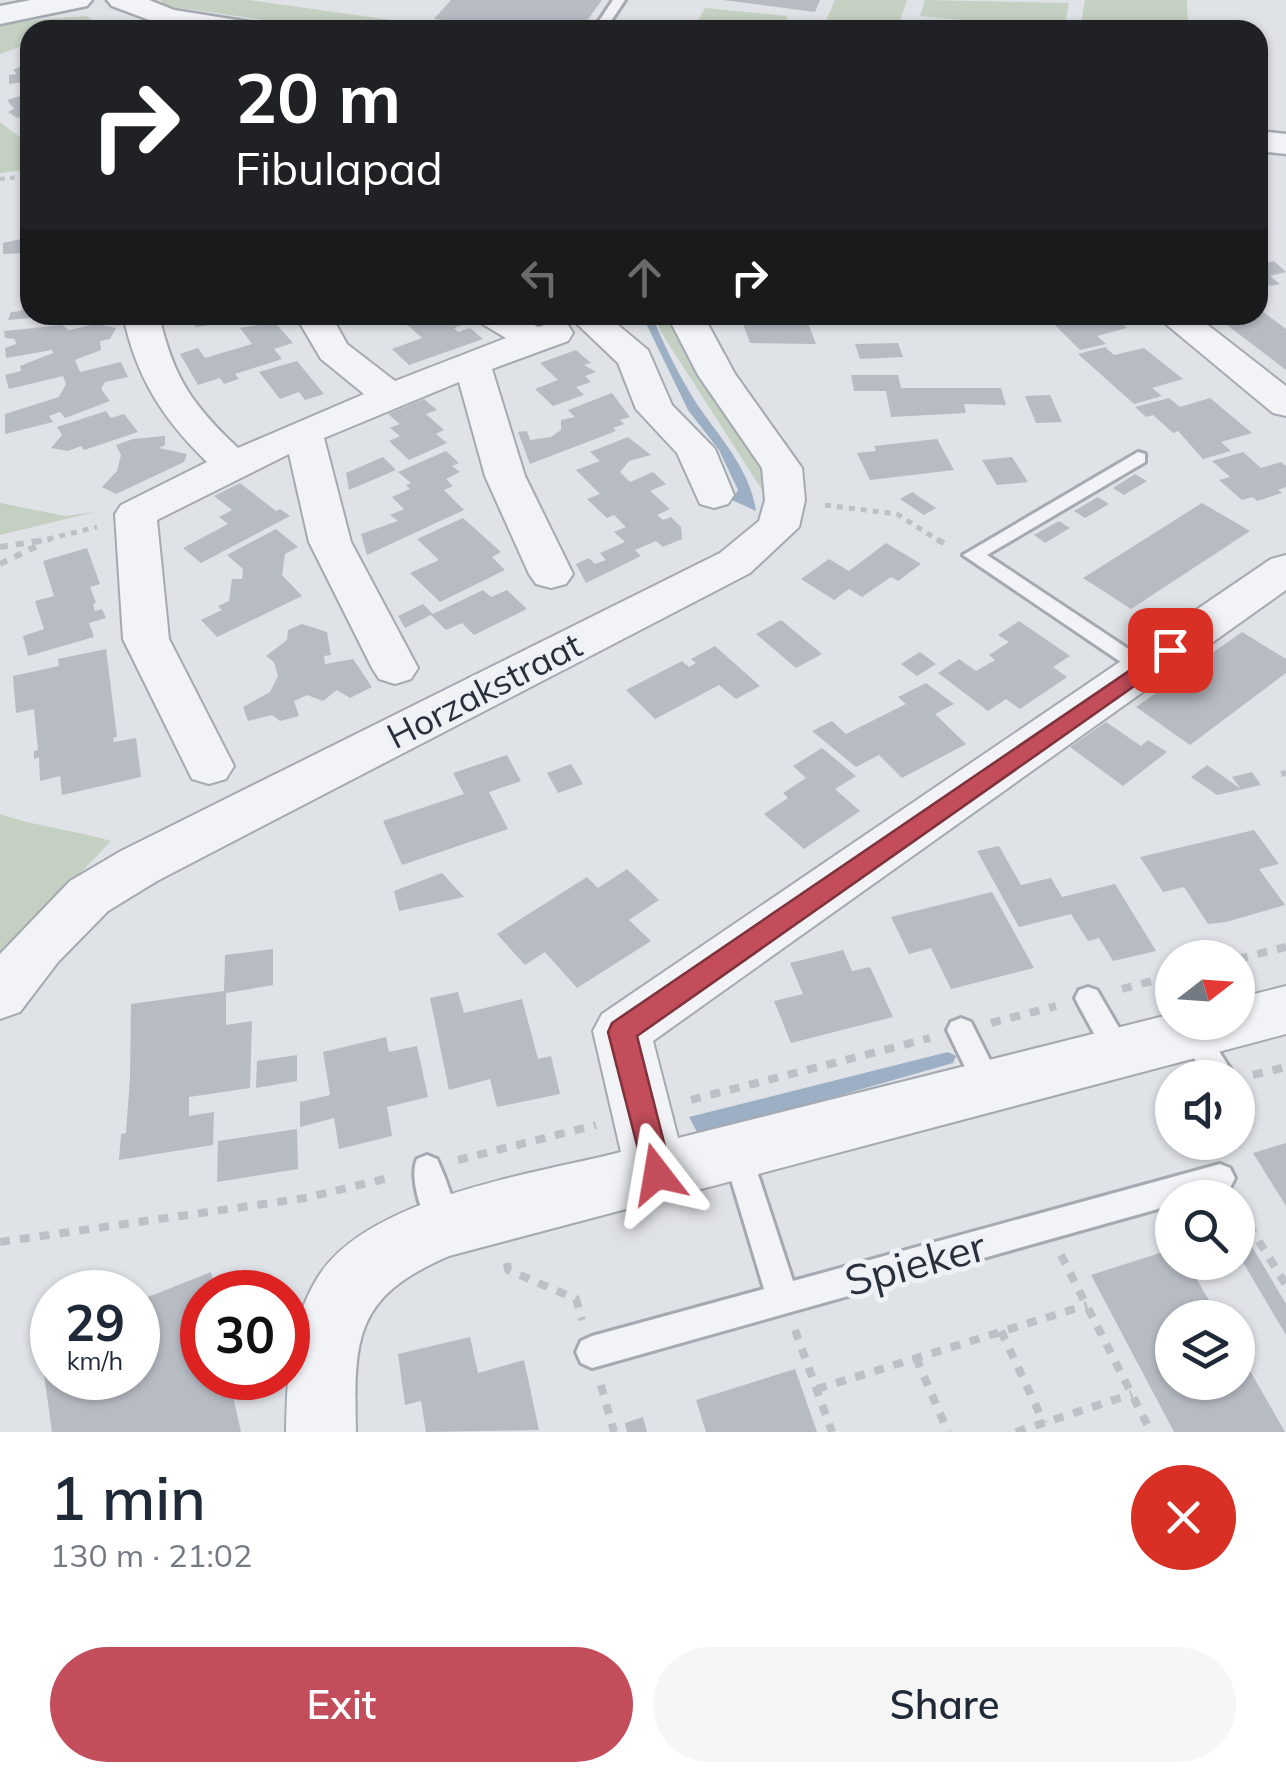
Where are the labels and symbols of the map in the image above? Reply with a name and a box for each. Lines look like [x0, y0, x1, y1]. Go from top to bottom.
pin [1128, 608, 1213, 693]
street label: Horzakstraat [379, 622, 589, 758]
north arrow [1155, 940, 1255, 1040]
position arrow [605, 1122, 709, 1226]
street label: Spieker [839, 1219, 992, 1307]
speed limit sign: 30 [180, 1270, 310, 1400]

